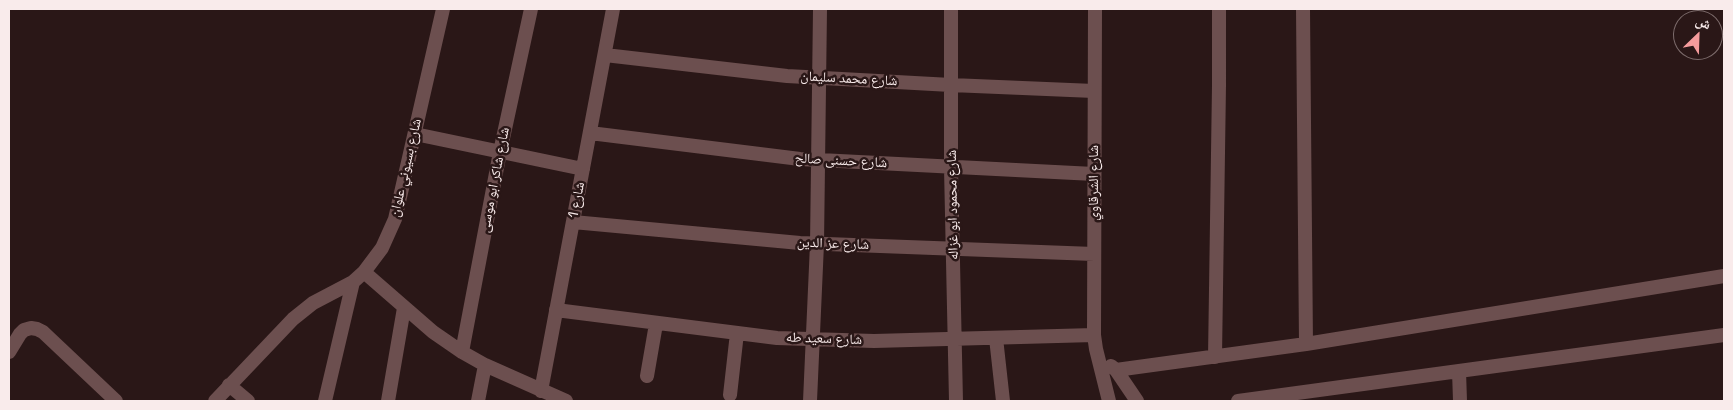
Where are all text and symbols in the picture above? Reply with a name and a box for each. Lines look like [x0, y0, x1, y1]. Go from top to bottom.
north arrow [1673, 10, 1723, 60]
text: ش [1693, 11, 1714, 33]
street label: شارع محمد سليمان [800, 68, 898, 90]
street label: شارع بسيوني علوان [387, 117, 425, 219]
street label: شارع شاكر ابو موسى [477, 126, 513, 234]
street label: شارع الشرقاوي [1086, 145, 1102, 221]
street label: شارع حسنى صالح [794, 150, 888, 172]
street label: شارع محمود ابو غزاله [944, 150, 962, 260]
street label: شارع 1 [565, 181, 589, 219]
street label: شارع عز الدين [796, 234, 870, 254]
street label: شارع سعيد طه [786, 329, 862, 349]

